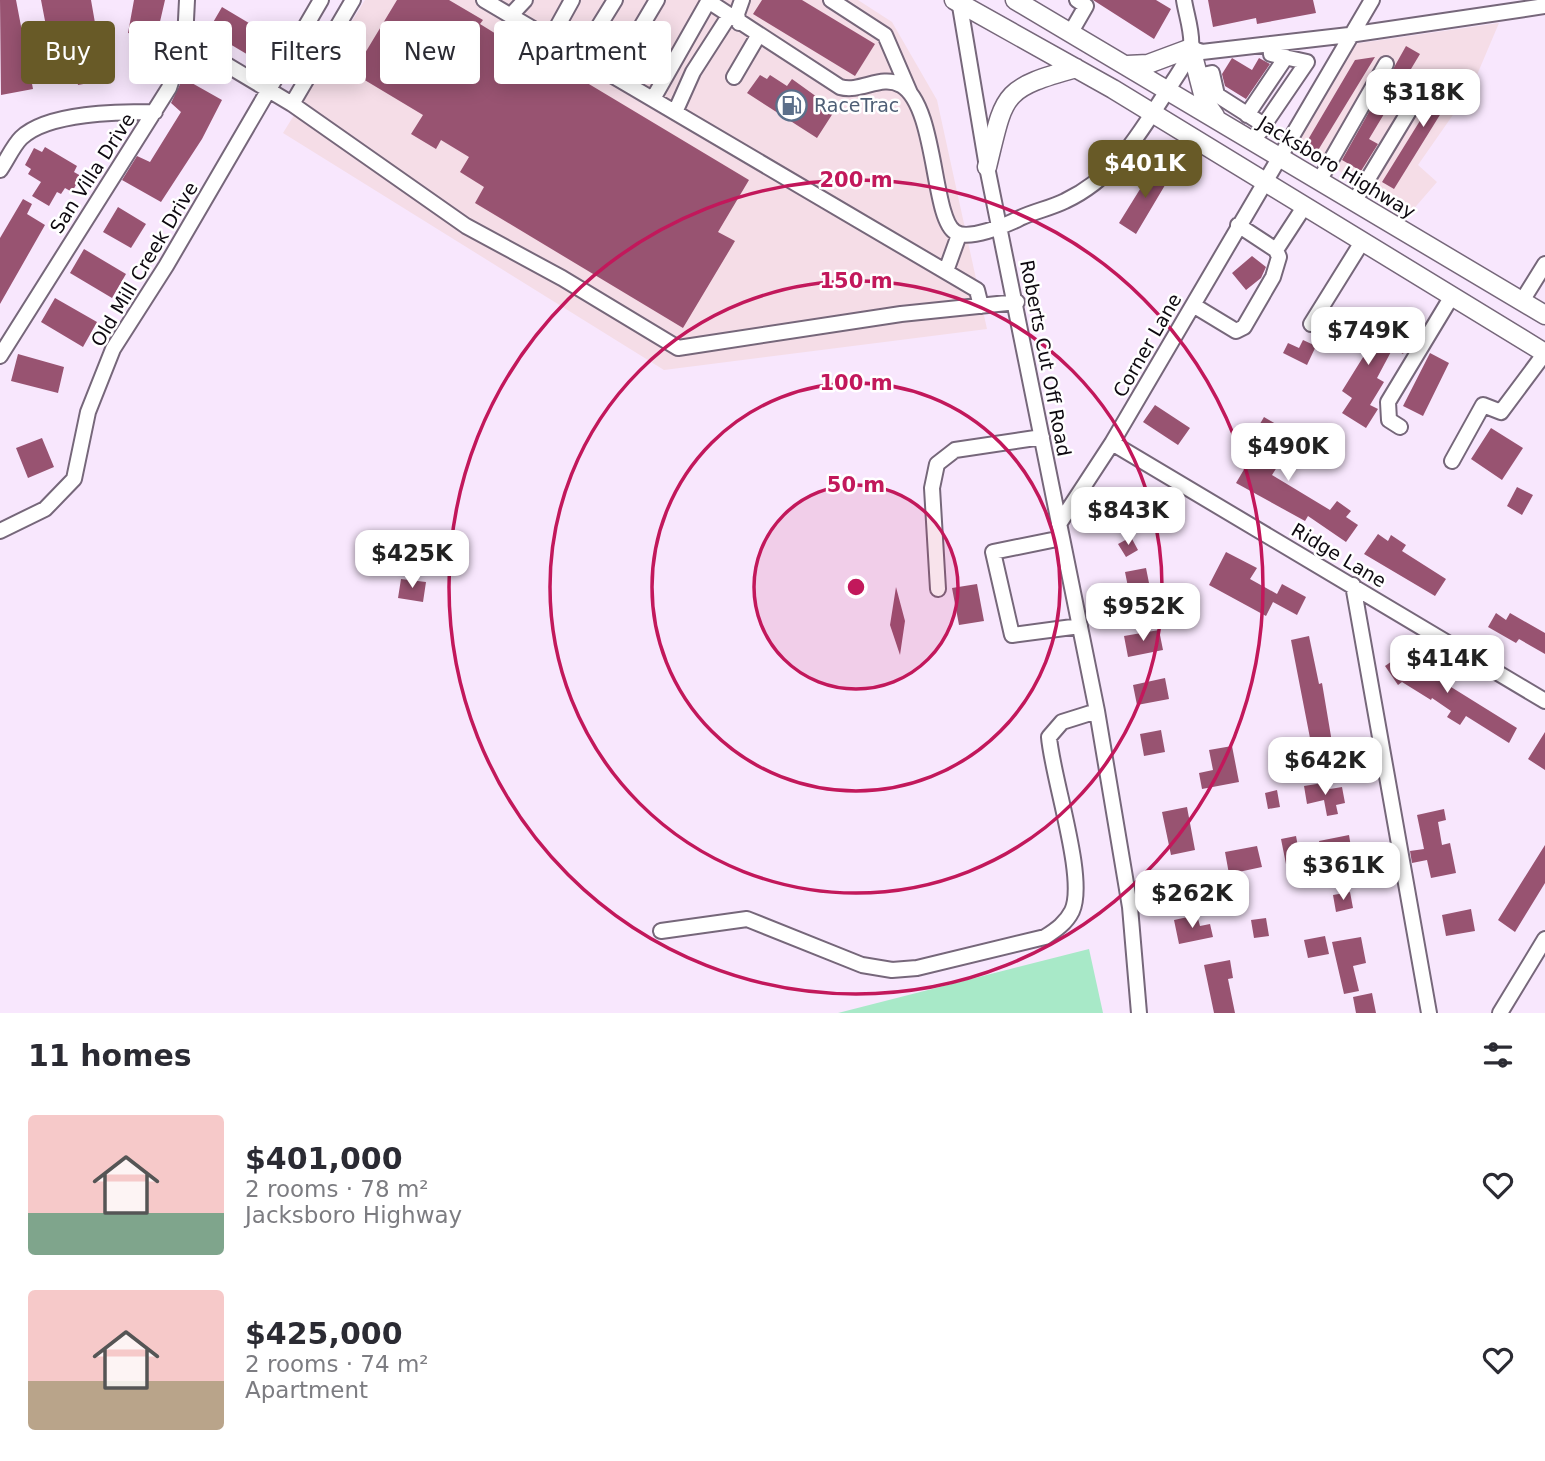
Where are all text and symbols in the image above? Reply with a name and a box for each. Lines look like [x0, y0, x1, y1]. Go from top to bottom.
chip: Buy [21, 21, 115, 84]
chip: Rent [129, 21, 232, 84]
chip: Filters [246, 21, 366, 84]
chip: New [380, 21, 480, 84]
chip: Apartment [494, 21, 671, 84]
pin: $318K [1374, 69, 1472, 129]
text: $318K [1382, 79, 1464, 105]
fuel station icon: RaceTrac [774, 88, 808, 122]
place label: RaceTrac [814, 94, 899, 116]
street label: San Villa Drive [45, 109, 139, 237]
street label: Jacksboro Highway [1254, 111, 1420, 223]
pin: $401K [1096, 140, 1194, 200]
text: $401K [1104, 150, 1186, 176]
text: 200 m [819, 168, 893, 192]
street label: Old Mill Creek Drive [86, 178, 202, 350]
street label: Roberts Cut Off Road [1016, 258, 1076, 458]
text: 150 m [819, 269, 893, 293]
street label: Corner Lane [1108, 289, 1186, 401]
pin: $749K [1319, 308, 1417, 367]
text: $749K [1327, 317, 1409, 343]
text: 100 m [819, 371, 893, 395]
pin: $490K [1239, 424, 1337, 483]
text: $490K [1247, 433, 1329, 459]
text: 50 m [827, 473, 885, 497]
pin: $843K [1079, 488, 1177, 547]
text: $843K [1087, 497, 1169, 523]
street label: Ridge Lane [1288, 518, 1390, 592]
pin: $425K [363, 530, 461, 590]
text: $425K [371, 540, 453, 566]
centre of rings [844, 575, 868, 599]
pin: $952K [1094, 584, 1192, 643]
text: $952K [1102, 593, 1184, 619]
pin: $414K [1398, 636, 1496, 695]
text: $414K [1406, 645, 1488, 671]
pin: $642K [1276, 738, 1374, 797]
text: $642K [1284, 747, 1366, 773]
pin: $361K [1294, 842, 1392, 902]
text: $361K [1302, 852, 1384, 878]
pin: $262K [1143, 870, 1241, 930]
text: $262K [1151, 880, 1233, 906]
icon: filters [1479, 1036, 1517, 1074]
text: 11 homes [28, 1038, 192, 1073]
text: $401,000 [245, 1141, 403, 1176]
icon: home [84, 1143, 168, 1227]
icon: heart [1479, 1166, 1517, 1204]
text: 2 rooms · 78 m² [245, 1176, 429, 1202]
text: Jacksboro Highway [245, 1202, 462, 1228]
text: $425,000 [245, 1316, 403, 1351]
icon: home [84, 1318, 168, 1402]
icon: heart [1479, 1341, 1517, 1379]
text: 2 rooms · 74 m² [245, 1351, 429, 1377]
text: Apartment [245, 1377, 368, 1403]

